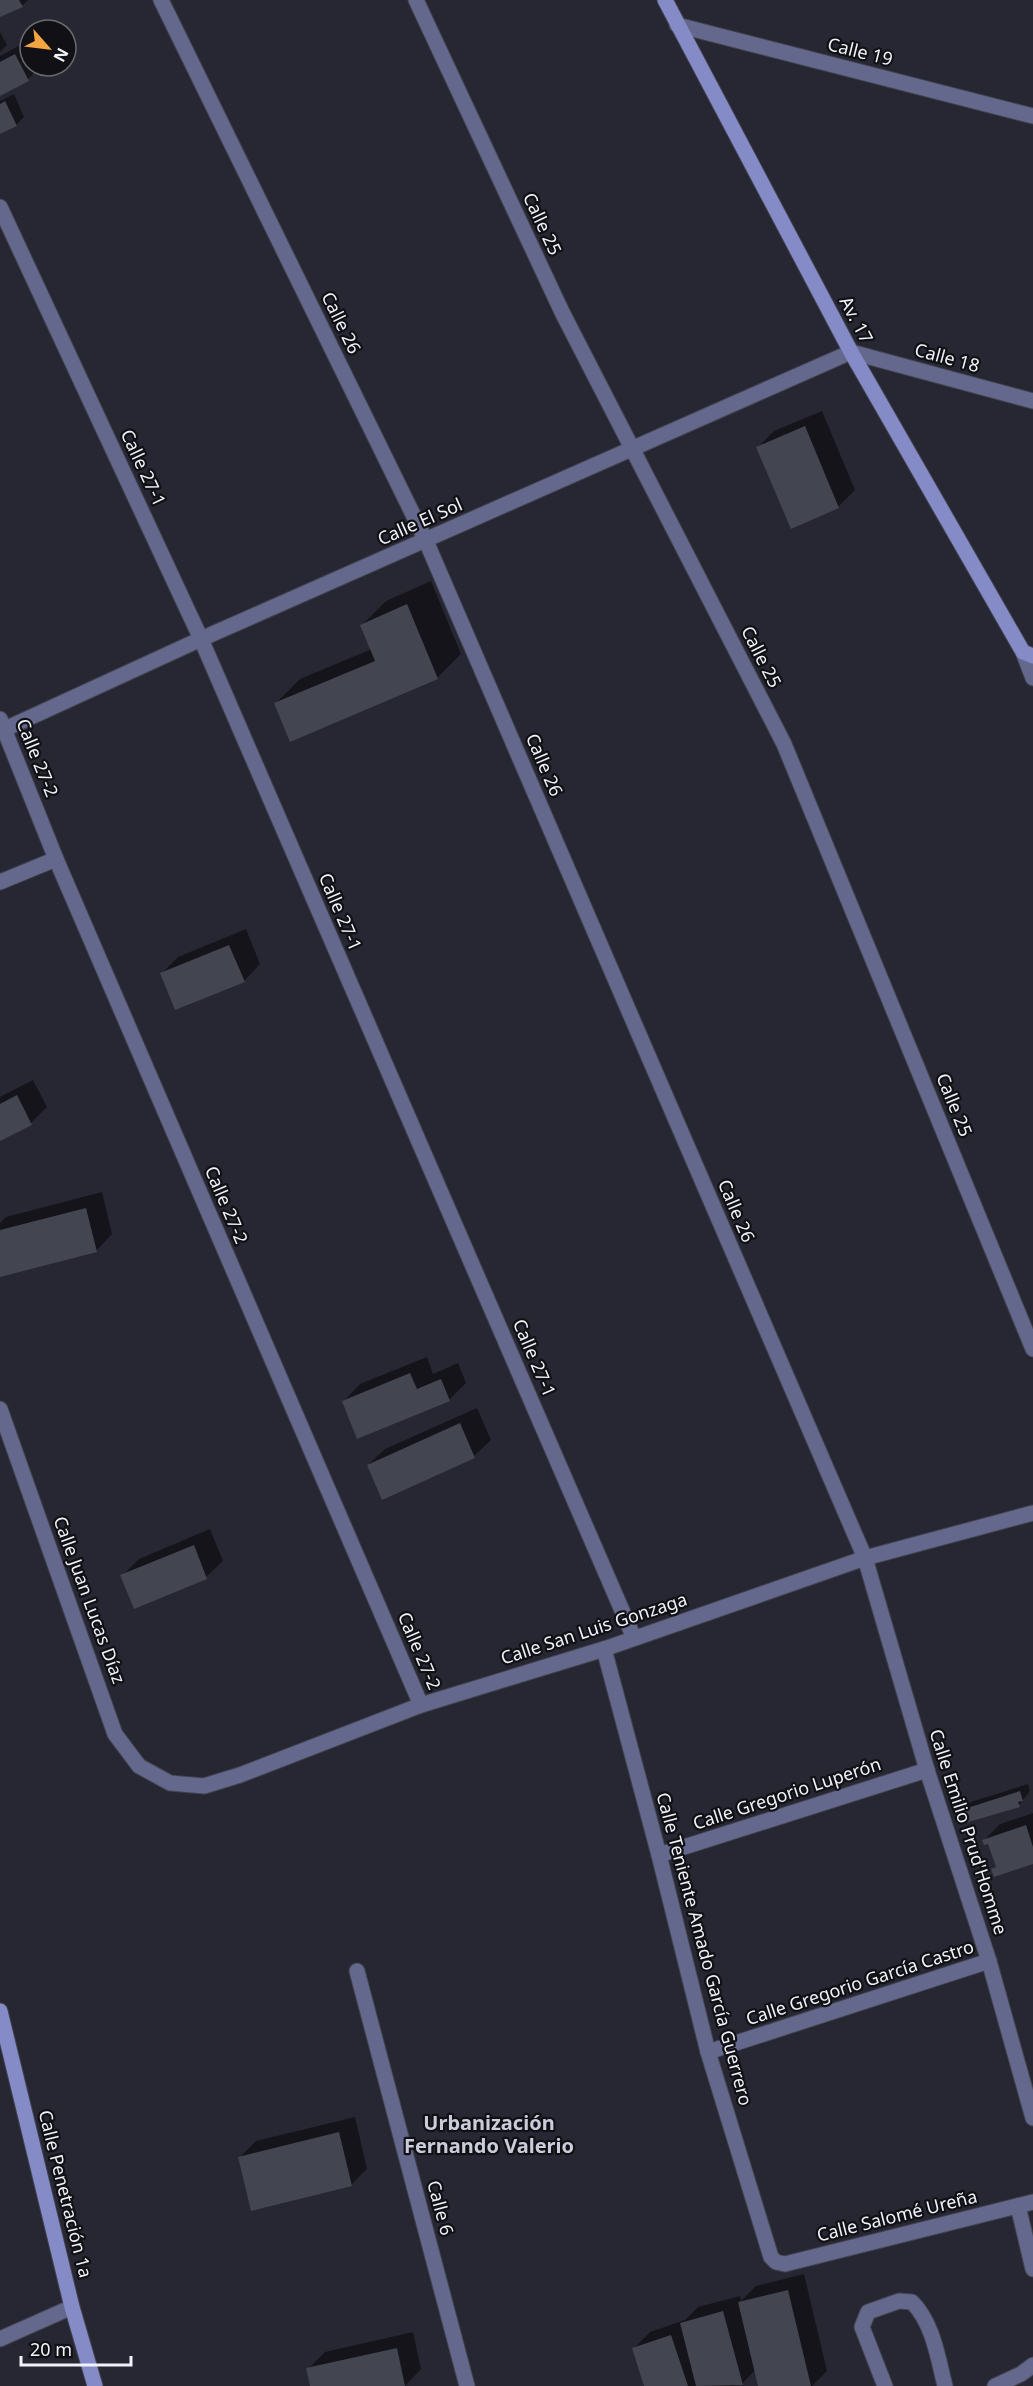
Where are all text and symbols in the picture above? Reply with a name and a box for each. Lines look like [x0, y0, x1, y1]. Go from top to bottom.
north arrow [18, 18, 78, 78]
street label: Calle 19 [825, 31, 895, 71]
text: N [48, 44, 74, 66]
street label: Calle 25 [518, 189, 568, 259]
street label: Calle 26 [317, 288, 367, 358]
street label: Av. 17 [835, 292, 879, 347]
street label: Calle 18 [912, 337, 982, 377]
street label: Calle 27-1 [116, 425, 172, 510]
street label: Calle El Sol [373, 492, 466, 550]
street label: Calle 25 [736, 622, 788, 691]
street label: Calle 27-2 [11, 715, 64, 800]
street label: Calle 26 [521, 729, 569, 800]
street label: Calle 27-1 [314, 869, 368, 954]
street label: Calle 25 [931, 1069, 978, 1140]
street label: Calle 27-2 [200, 1162, 254, 1247]
street label: Calle 26 [713, 1175, 761, 1246]
street label: Calle 27-1 [508, 1315, 562, 1400]
street label: Calle Juan Lucas Díaz [48, 1513, 131, 1687]
street label: Calle San Luis Gonzaga [497, 1587, 690, 1670]
street label: Calle 27-2 [393, 1608, 447, 1693]
street label: Calle Emilio Prud'Homme [924, 1726, 1014, 1937]
street label: Calle Gregorio Luperón [690, 1751, 884, 1835]
street label: Calle Teniente Amado García Guerrero [652, 1790, 758, 2108]
street label: Calle Gregorio García Castro [743, 1934, 977, 2030]
street label: Calle Penetración 1a [34, 2107, 98, 2280]
district label: Urbanización Fernando Valerio [404, 2109, 574, 2159]
street label: Calle 6 [422, 2178, 460, 2238]
street label: Calle Salomé Ureña [814, 2184, 979, 2247]
scale bar [21, 2329, 130, 2367]
text: 20 m [30, 2337, 72, 2361]

